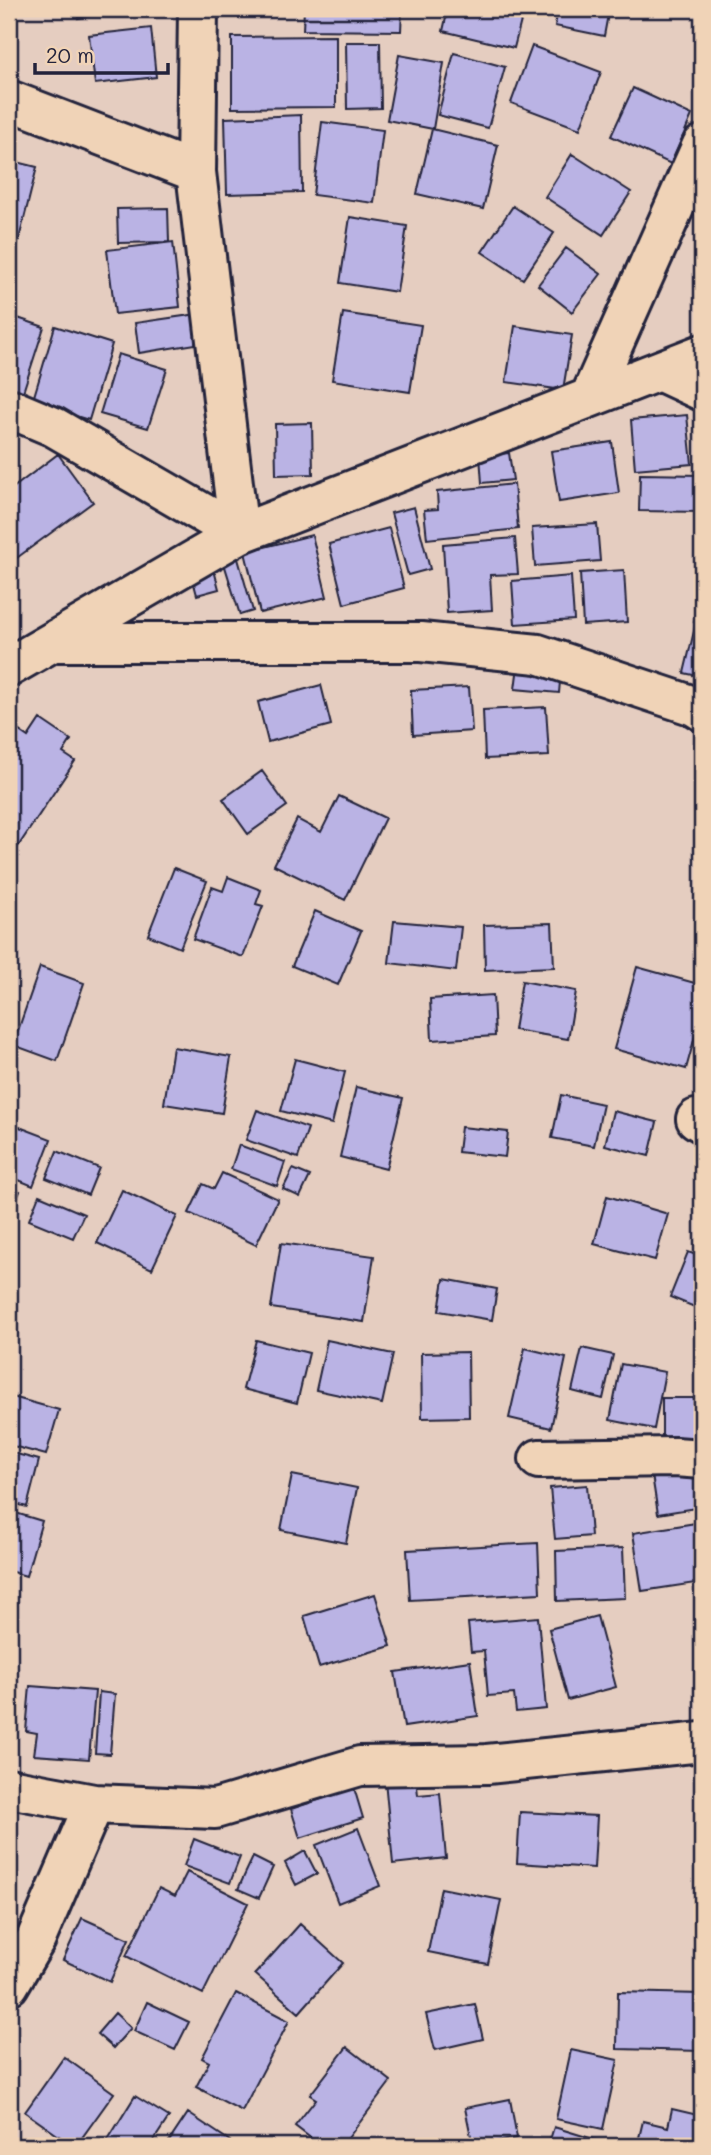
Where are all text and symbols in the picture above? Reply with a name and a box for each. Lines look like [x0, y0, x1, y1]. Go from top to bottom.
scale bar [35, 32, 168, 76]
text: 20 m [46, 41, 94, 68]

